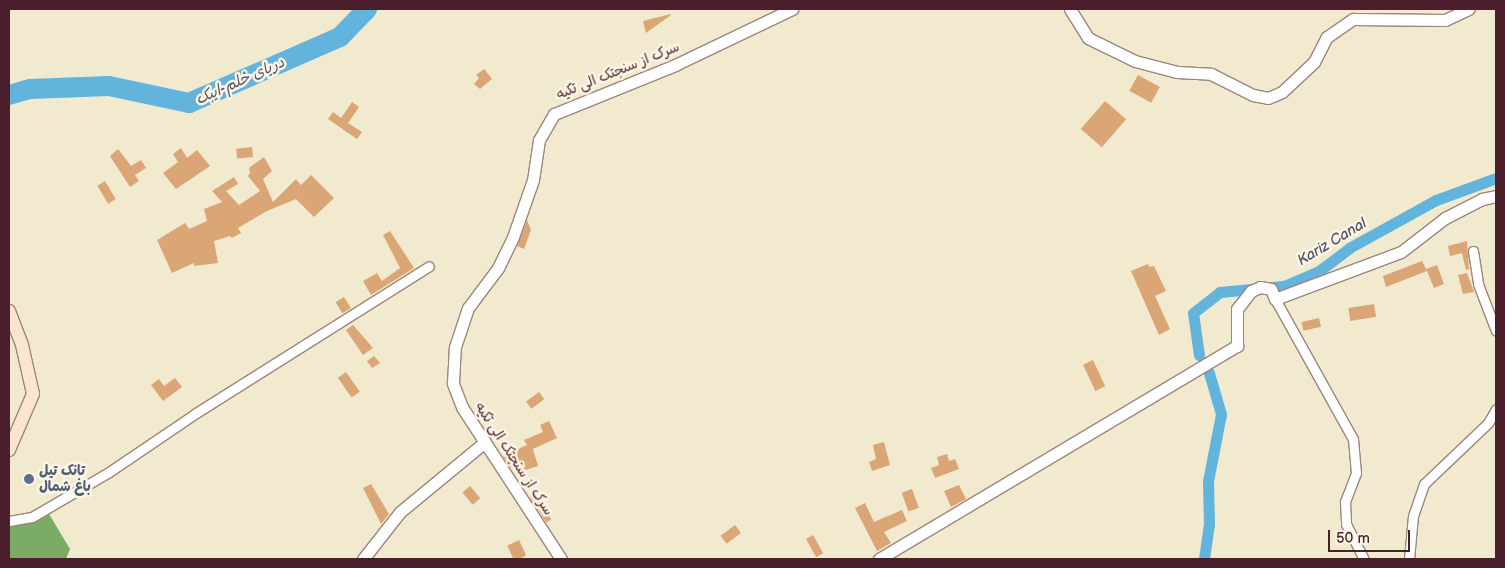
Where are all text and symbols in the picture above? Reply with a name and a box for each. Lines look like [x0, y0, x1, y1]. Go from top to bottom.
street label: سرک از سنجتک الی تکیه [554, 39, 682, 103]
water label: دریای خلم-ایبک [193, 53, 287, 109]
water label: Kariz Canal [1294, 214, 1370, 270]
street label: سرک از سنجتک الی تکیه [471, 399, 557, 519]
place label: تانک تیل باغ شمال [39, 463, 91, 496]
marker: تانک تیل باغ شمال [23, 473, 35, 485]
scale bar [1330, 520, 1412, 552]
text: 50 m [1336, 529, 1370, 548]

